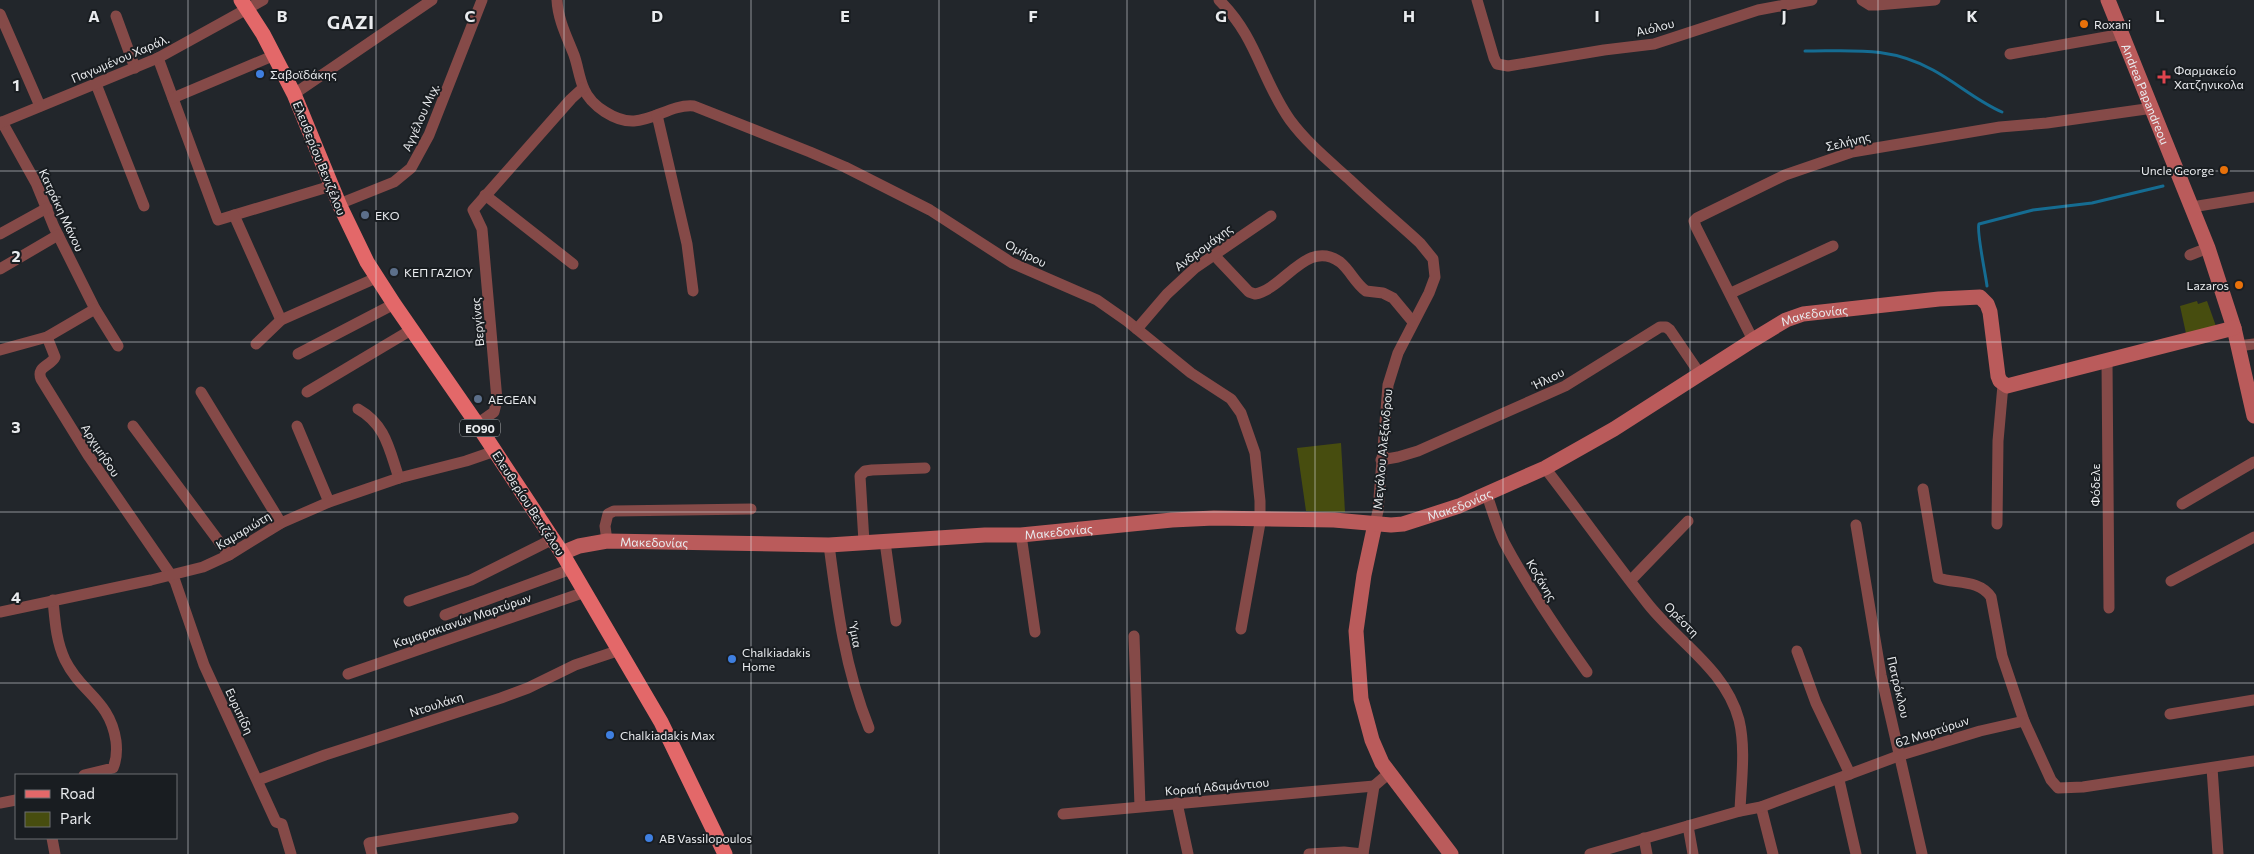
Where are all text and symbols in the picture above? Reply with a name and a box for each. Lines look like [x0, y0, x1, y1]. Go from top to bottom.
text: A [88, 6, 100, 25]
text: B [277, 6, 288, 25]
text: C [465, 6, 476, 25]
text: D [651, 6, 663, 25]
text: E [840, 6, 850, 25]
text: F [1028, 6, 1038, 25]
text: G [1215, 6, 1227, 25]
text: H [1403, 6, 1415, 25]
text: I [1594, 6, 1600, 25]
text: J [1781, 6, 1787, 25]
text: K [1966, 6, 1978, 25]
text: L [2155, 6, 2165, 25]
district label: GAZI [327, 11, 375, 33]
street label: Αιόλου [1634, 15, 1676, 39]
place label: Roxani [2094, 17, 2131, 31]
marker: Roxani [2078, 18, 2090, 30]
street label: Παγωμένου Χαράλ. [69, 31, 171, 85]
street label: Andrea Papandreou [2119, 41, 2172, 146]
place label: Φαρμακείο Χατζηνικολα [2174, 63, 2244, 91]
place label: Σαβοϊδάκης [270, 67, 337, 81]
marker: Σαβοϊδάκης [254, 68, 266, 80]
marker: Φαρμακείο Χατζηνικολα [2158, 71, 2170, 83]
text: 1 [12, 75, 20, 94]
street label: Αγγέλου Μιχ. [399, 81, 441, 153]
street label: Ελευθερίου Βενιζέλου [291, 99, 349, 217]
street label: Σελήνης [1824, 129, 1872, 153]
place label: Uncle George [2141, 163, 2214, 177]
marker: Uncle George [2218, 164, 2230, 176]
street label: Κατράκη Μάνου [37, 166, 87, 254]
place label: EKO [375, 208, 400, 222]
marker: EKO [359, 209, 371, 221]
street label: Ανδρομάχης [1171, 221, 1235, 273]
street label: Ομήρου [1003, 237, 1049, 269]
text: 2 [11, 246, 21, 265]
place label: ΚΕΠ ΓΑΖΙΟΥ [404, 265, 473, 279]
marker: ΚΕΠ ΓΑΖΙΟΥ [388, 266, 400, 278]
place label: Lazaros [2187, 278, 2229, 292]
marker: Lazaros [2233, 279, 2245, 291]
street label: Βεργίνας [468, 297, 486, 347]
street label: Μακεδονίας [1779, 302, 1849, 328]
street label: Ήλιου [1529, 364, 1566, 392]
street label: Μεγάλου Αλεξάνδρου [1370, 388, 1394, 510]
place label: AEGEAN [488, 392, 537, 406]
marker: AEGEAN [472, 393, 484, 405]
text: 3 [11, 417, 21, 436]
road number: ΕΟ90 [460, 419, 500, 436]
street label: Αρχιμήδου [79, 421, 123, 479]
street label: Ελευθερίου Βενιζέλου [490, 448, 568, 558]
street label: Φόδελε [2088, 464, 2102, 506]
street label: Μακεδονίας [1425, 485, 1494, 523]
street label: Καμαριώτη [213, 508, 273, 552]
street label: Μακεδονίας [1024, 521, 1093, 542]
street label: Μακεδονίας [620, 534, 689, 549]
street label: Κοζάνης [1524, 556, 1560, 604]
text: 4 [11, 587, 21, 606]
street label: Καμαρακιανών Μαρτύρων [391, 590, 533, 650]
street label: Ορέστη [1662, 599, 1702, 639]
street label: Ύμια [846, 619, 865, 649]
place label: Chalkiadakis Home [742, 645, 811, 673]
marker: Chalkiadakis Home [726, 653, 738, 665]
street label: Πατρόκλου [1885, 655, 1913, 720]
street label: Ευριπίδη [223, 686, 257, 736]
street label: Ντουλάκη [407, 689, 465, 719]
street label: 62 Μαρτύρων [1893, 713, 1971, 749]
place label: Chalkiadakis Max [620, 728, 715, 742]
marker: Chalkiadakis Max [604, 729, 616, 741]
legend [15, 774, 178, 839]
street label: Κοραή Αδαμάντιου [1164, 774, 1270, 798]
text: Road [60, 784, 95, 802]
text: Park [60, 809, 91, 827]
place label: AB Vassilopoulos [659, 831, 752, 845]
marker: AB Vassilopoulos [643, 832, 655, 844]

